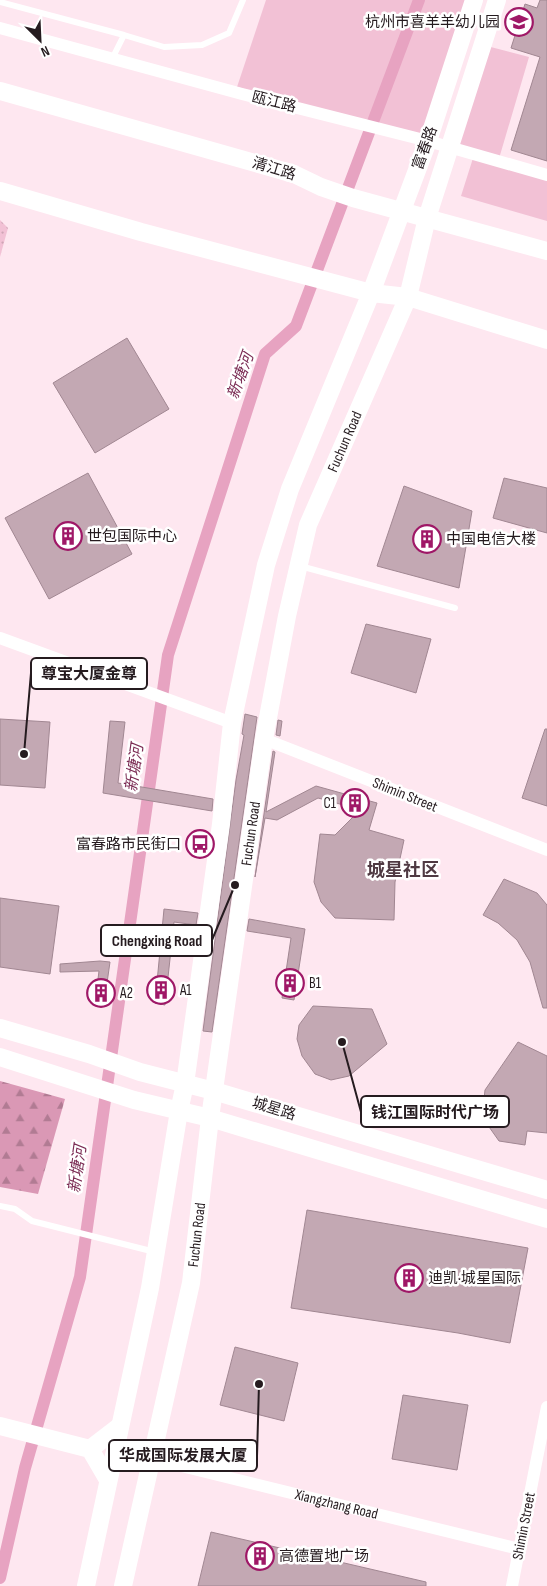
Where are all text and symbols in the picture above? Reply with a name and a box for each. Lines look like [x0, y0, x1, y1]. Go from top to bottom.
school or university icon: 杭州市喜羊羊幼儿园 [504, 7, 534, 37]
place label: 杭州市喜羊羊幼儿园 [365, 13, 500, 32]
north arrow [15, 15, 65, 65]
text: N [38, 42, 52, 61]
street label: 瓯江路 [250, 87, 298, 117]
street label: 富春路 [408, 124, 442, 172]
street label: 清江路 [250, 153, 298, 185]
water label: 新塘河 [224, 347, 259, 402]
street label: Fuchun Road [323, 408, 366, 475]
building icon: 世包国际中心 [53, 521, 83, 551]
building icon: 中国电信大楼 [412, 524, 442, 554]
place label: 世包国际中心 [87, 527, 177, 546]
place label: 中国电信大楼 [446, 530, 536, 549]
callout: 尊宝大厦金尊 [31, 658, 147, 689]
text: 尊宝大厦金尊 [41, 665, 137, 684]
water label: 新塘河 [122, 740, 148, 793]
street label: Shimin Street [370, 773, 441, 817]
building icon: C1 [340, 788, 370, 818]
place label: C1 [323, 794, 337, 813]
street label: Fuchun Road [237, 800, 264, 867]
bus stop icon: 富春路市民街口 [185, 829, 215, 859]
place label: 富春路市民街口 [76, 835, 181, 854]
district label: 城星社区 [367, 860, 439, 881]
callout: Chengxing Road [101, 925, 212, 956]
text: Chengxing Road [112, 932, 202, 951]
building icon: B1 [275, 968, 305, 998]
place label: B1 [309, 974, 322, 993]
building icon: A1 [146, 975, 176, 1005]
building icon: A2 [86, 978, 116, 1008]
place label: A1 [179, 981, 192, 1000]
place label: A2 [119, 984, 133, 1003]
street label: 城星路 [250, 1093, 298, 1125]
callout: 钱江国际时代广场 [361, 1096, 509, 1127]
text: 钱江国际时代广场 [371, 1103, 499, 1123]
water label: 新塘河 [65, 1141, 91, 1194]
street label: Fuchun Road [183, 1202, 210, 1268]
building icon: 迪凯·城星国际 [394, 1263, 424, 1293]
place label: 迪凯·城星国际 [428, 1269, 521, 1288]
callout: 华成国际发展大厦 [109, 1440, 257, 1471]
text: 华成国际发展大厦 [119, 1446, 247, 1466]
street label: Xiangzhang Road [292, 1485, 380, 1523]
street label: Shimin Street [508, 1490, 540, 1561]
building icon: 高德置地广场 [245, 1541, 275, 1571]
place label: 高德置地广场 [279, 1547, 369, 1566]

